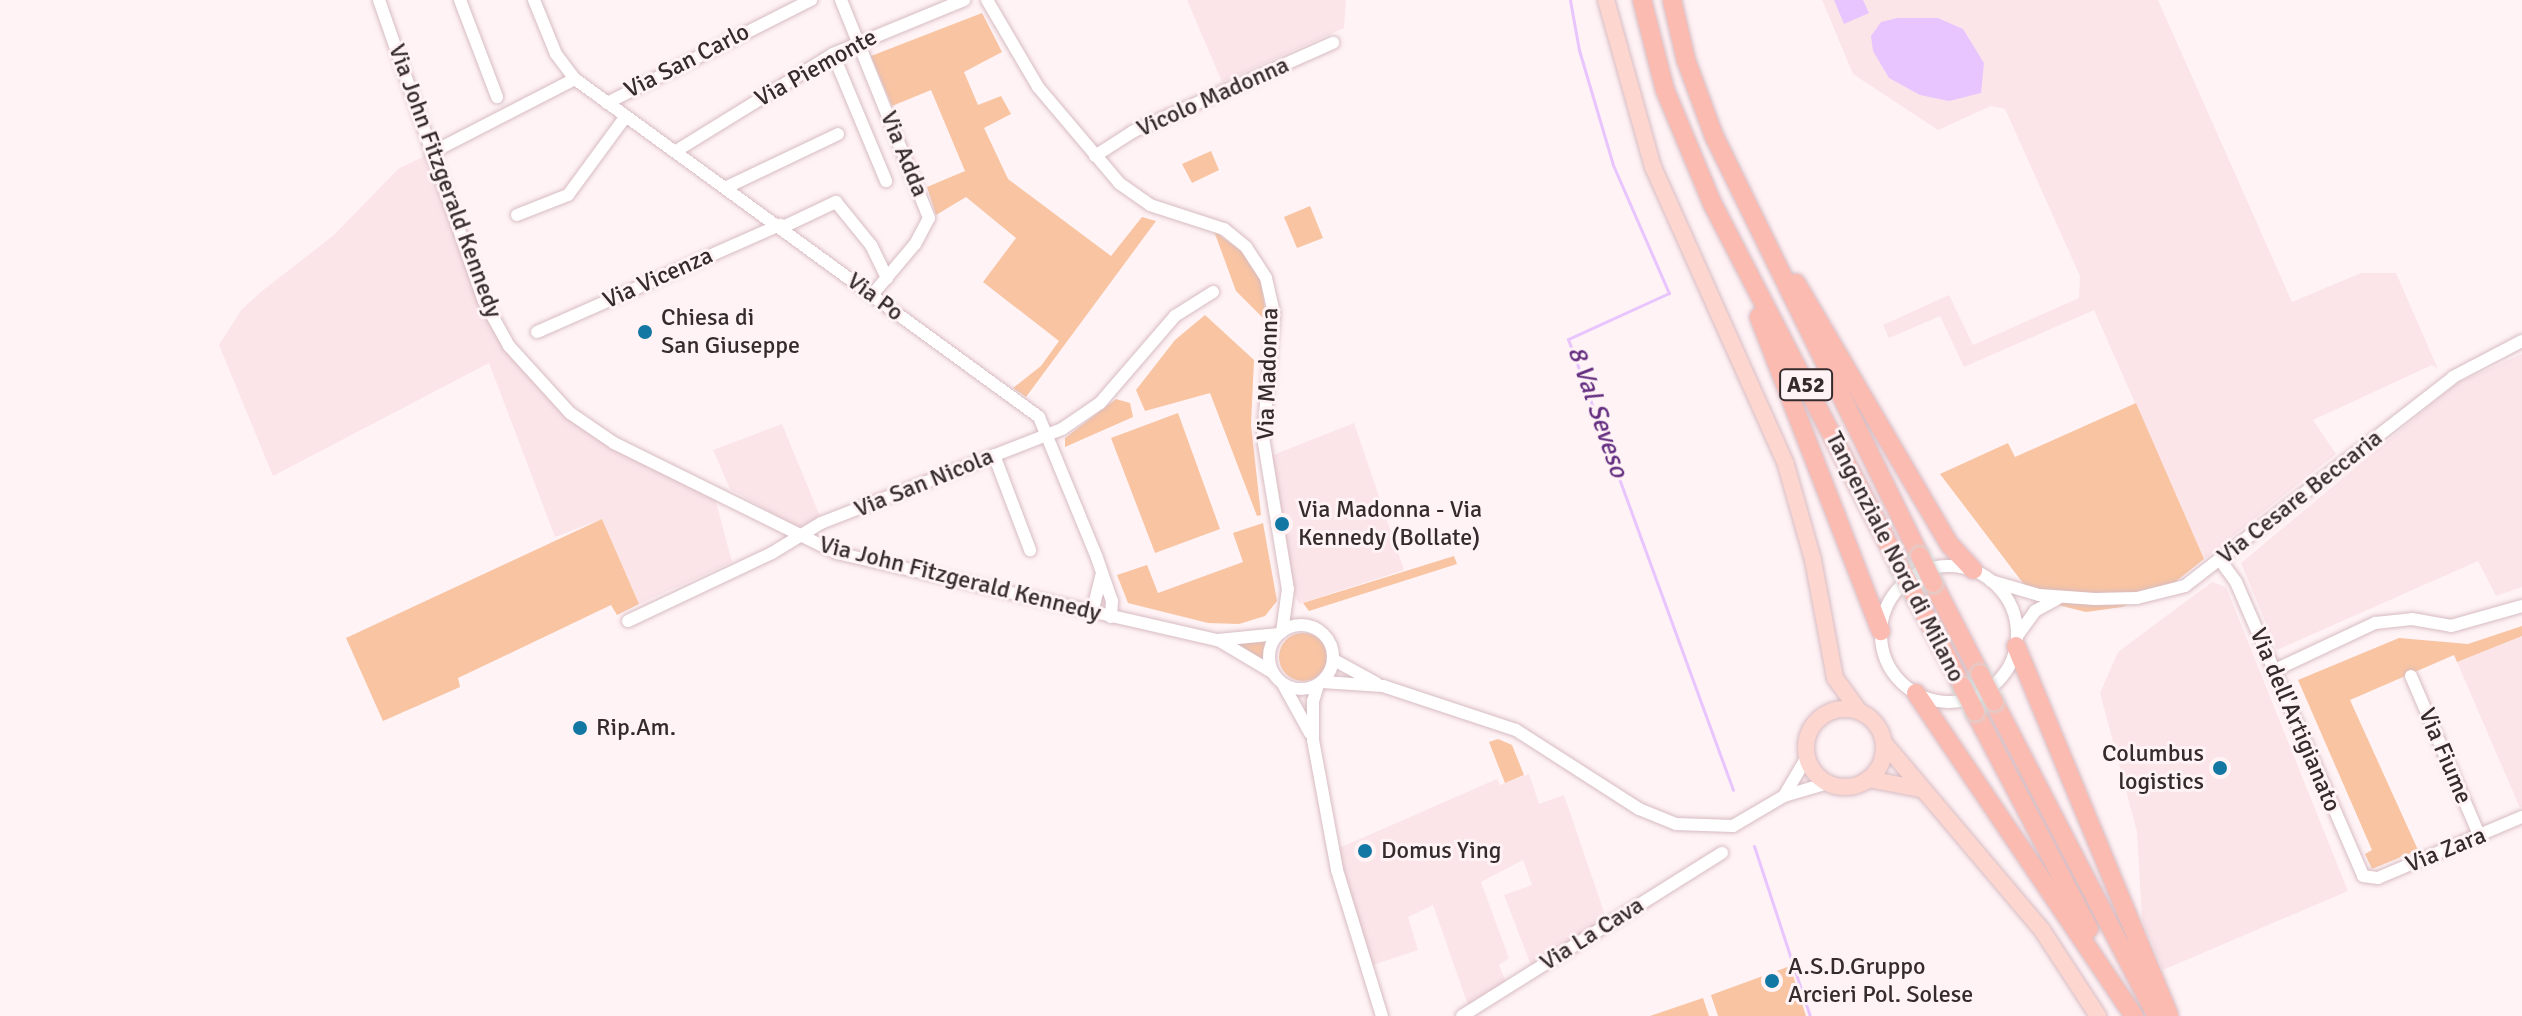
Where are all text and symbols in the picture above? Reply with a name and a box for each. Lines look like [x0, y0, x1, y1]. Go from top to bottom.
street label: Via San Carlo [620, 17, 754, 105]
street label: Via Piemonte [750, 23, 882, 113]
street label: Via John Fitzgerald Kennedy [382, 40, 508, 322]
street label: Vicolo Madonna [1132, 51, 1294, 143]
street label: Via Adda [874, 107, 934, 201]
street label: Via Vicenza [599, 241, 717, 315]
street label: Via Po [841, 266, 909, 328]
place label: Chiesa di San Giuseppe [661, 304, 800, 360]
street label: Via Madonna [1251, 307, 1285, 441]
marker: Chiesa di San Giuseppe [636, 323, 654, 341]
water label: 8 Val Seveso [1560, 342, 1634, 482]
road number: A52 [1778, 367, 1834, 403]
street label: Via Cesare Beccaria [2212, 424, 2388, 570]
street label: Tangenziale Nord di Milano [1819, 427, 1971, 687]
street label: Via San Nicola [850, 442, 998, 524]
place label: Via Madonna - Via Kennedy (Bollate) [1298, 496, 1482, 552]
marker: Via Madonna - Via Kennedy (Bollate) [1273, 515, 1291, 533]
street label: Via John Fitzgerald Kennedy [816, 530, 1104, 628]
street label: Via dell'Artigianato [2243, 624, 2347, 816]
street label: Via Fiume [2412, 704, 2478, 808]
place label: Rip.Am. [596, 714, 676, 742]
marker: Rip.Am. [571, 719, 589, 737]
place label: Columbus logistics [2102, 740, 2204, 796]
marker: Columbus logistics [2211, 759, 2229, 777]
street label: Via Zara [2402, 821, 2490, 879]
place label: Domus Ying [1381, 837, 1501, 865]
marker: Domus Ying [1356, 842, 1374, 860]
street label: Via La Cava [1535, 891, 1649, 977]
place label: A.S.D.Gruppo Arcieri Pol. Solese [1788, 953, 1973, 1009]
marker: A.S.D.Gruppo Arcieri Pol. Solese [1763, 972, 1781, 990]

